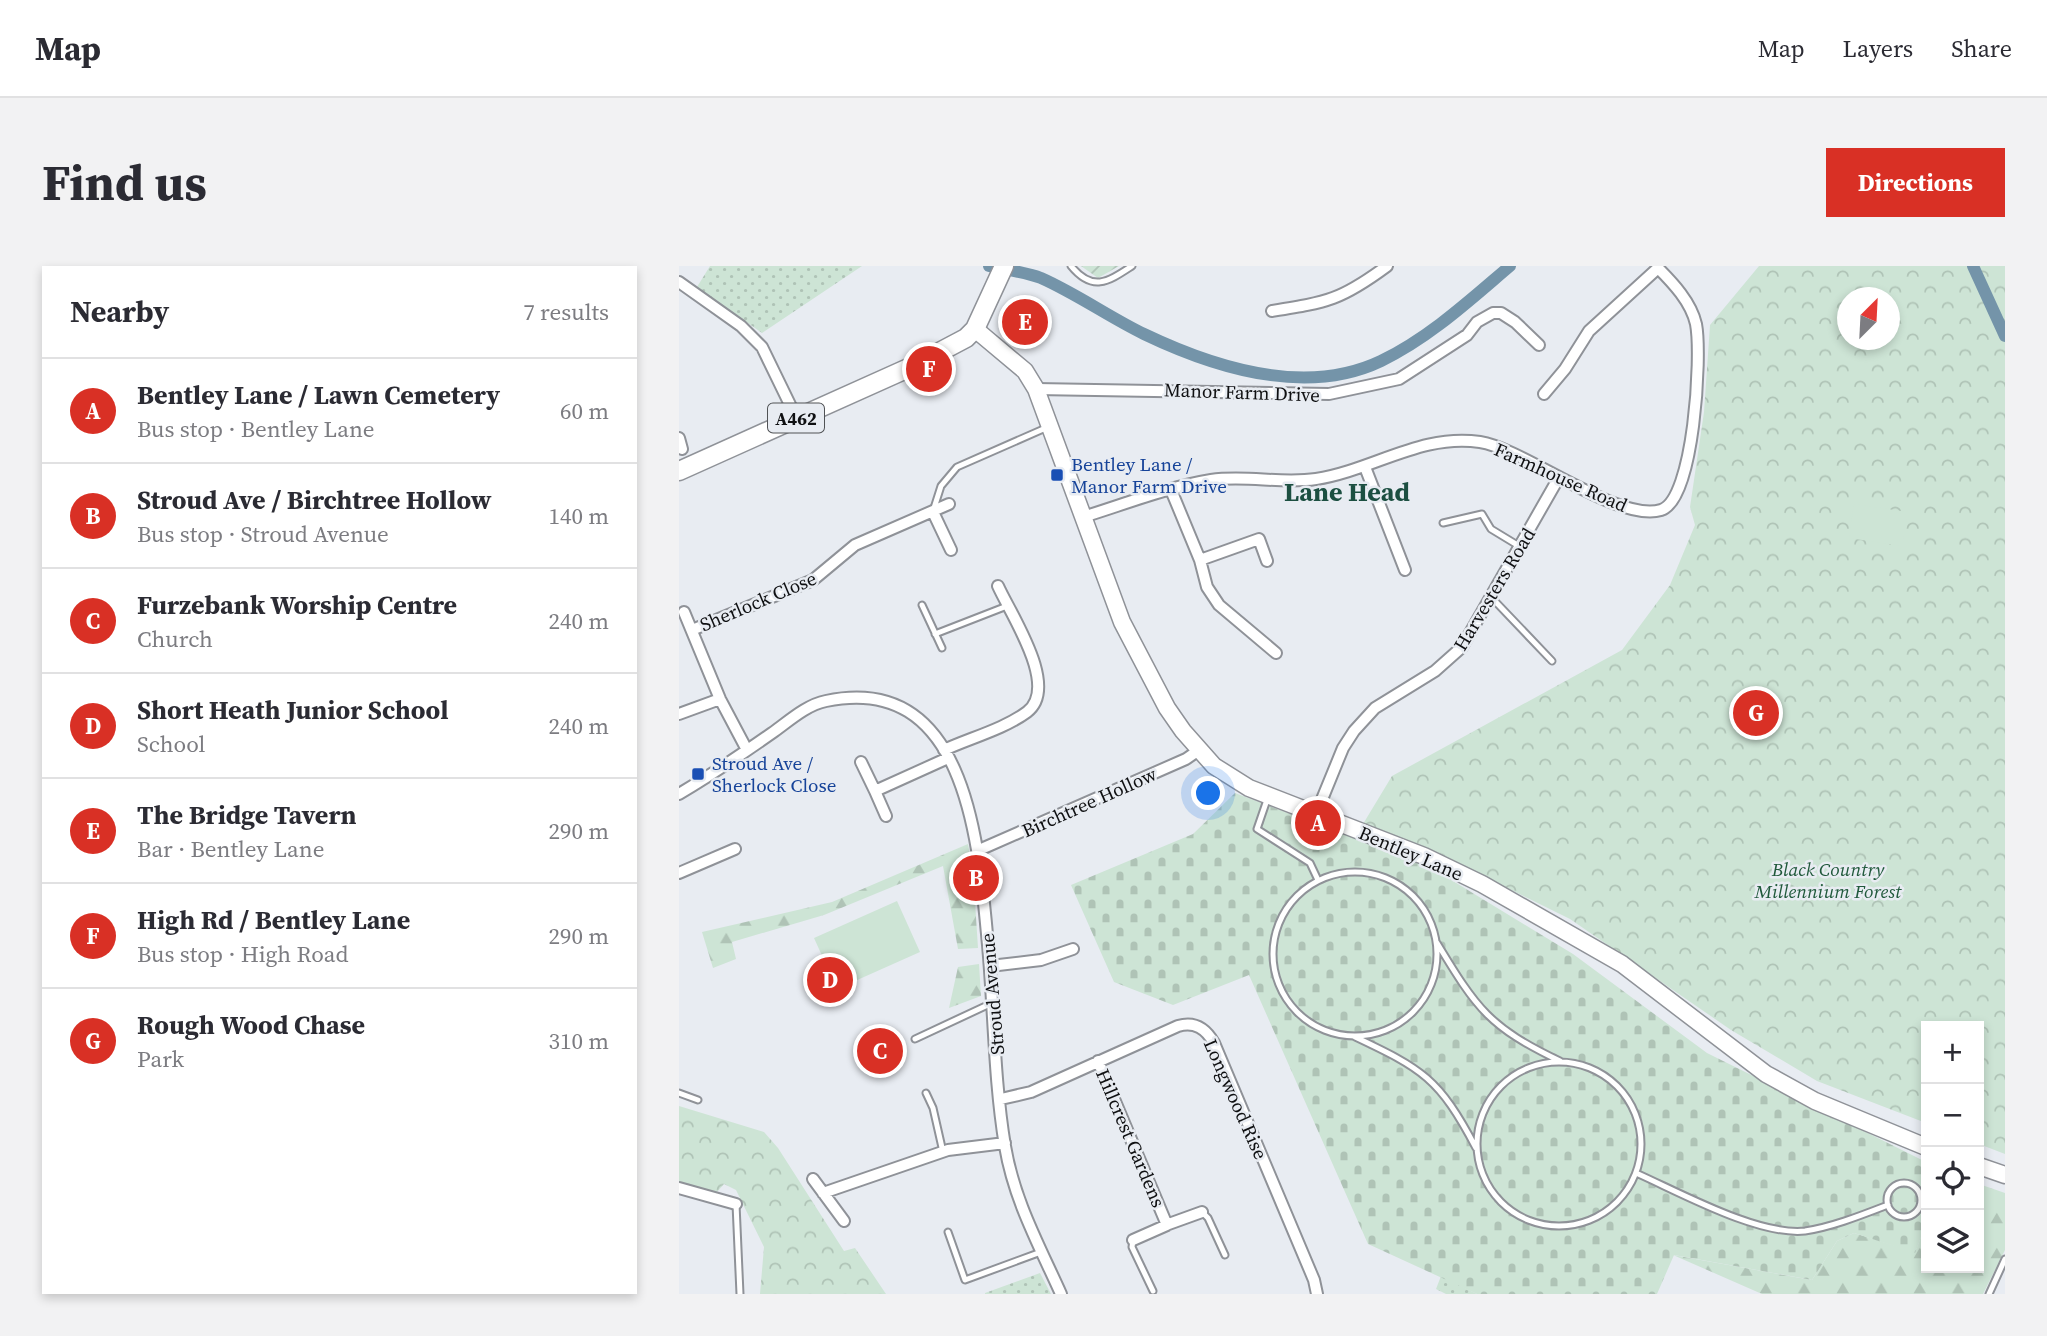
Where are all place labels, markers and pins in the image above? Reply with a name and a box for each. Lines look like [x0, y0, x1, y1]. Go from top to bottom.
pin: E [1002, 296, 1048, 348]
pin: F [906, 343, 952, 395]
place label: Bentley Lane / Manor Farm Drive [1071, 451, 1227, 499]
marker: Bentley Lane / Manor Farm Drive [1049, 467, 1065, 483]
pin: G [1733, 687, 1779, 739]
place label: Stroud Ave / Sherlock Close [712, 750, 836, 798]
marker: Stroud Ave / Sherlock Close [690, 766, 706, 782]
pin: A [1295, 797, 1341, 849]
pin: B [953, 852, 999, 904]
pin: D [807, 954, 853, 1006]
pin: C [857, 1025, 903, 1077]

